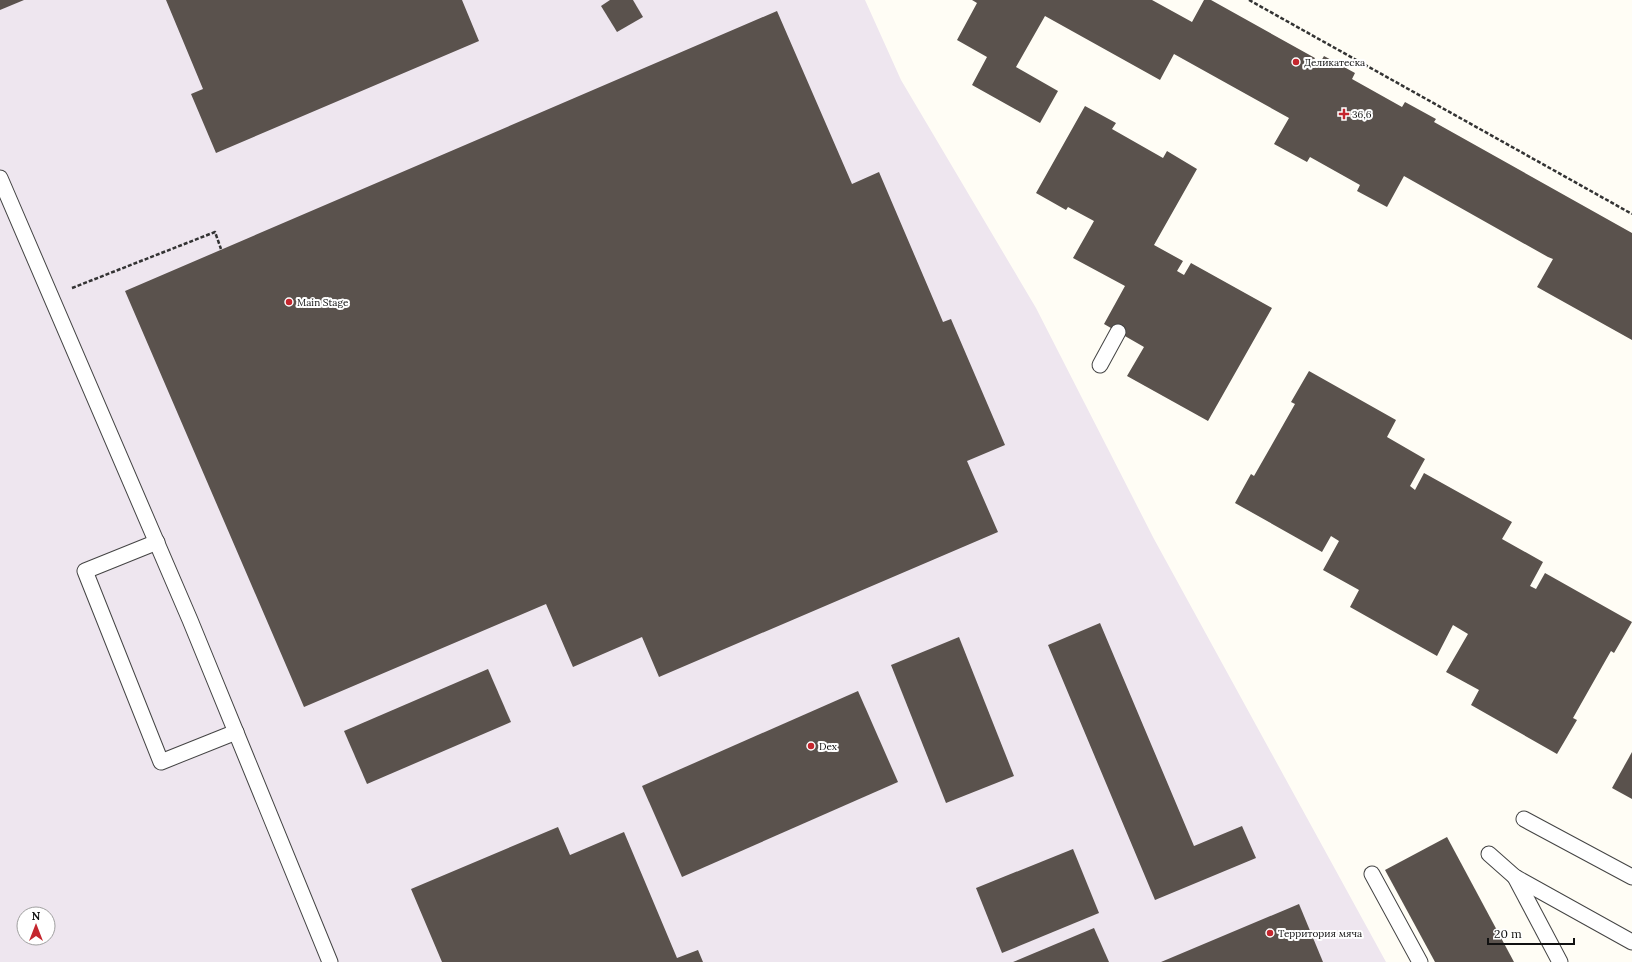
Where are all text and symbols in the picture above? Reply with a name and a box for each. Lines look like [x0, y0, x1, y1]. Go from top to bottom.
place label: Деликатеска [1304, 56, 1365, 69]
marker: Деликатеска [1291, 57, 1301, 67]
place label: 36,6 [1352, 108, 1372, 121]
marker: 36,6 [1339, 109, 1349, 119]
place label: Main Stage [297, 296, 349, 309]
marker: Main Stage [284, 297, 294, 307]
place label: Dex [819, 740, 838, 753]
marker: Dex [806, 741, 816, 751]
north arrow [16, 906, 56, 946]
text: N [32, 909, 41, 923]
scale bar [1488, 920, 1574, 946]
text: 20 m [1494, 926, 1522, 941]
place label: Территория мяча [1278, 927, 1362, 940]
marker: Территория мяча [1265, 928, 1275, 938]

